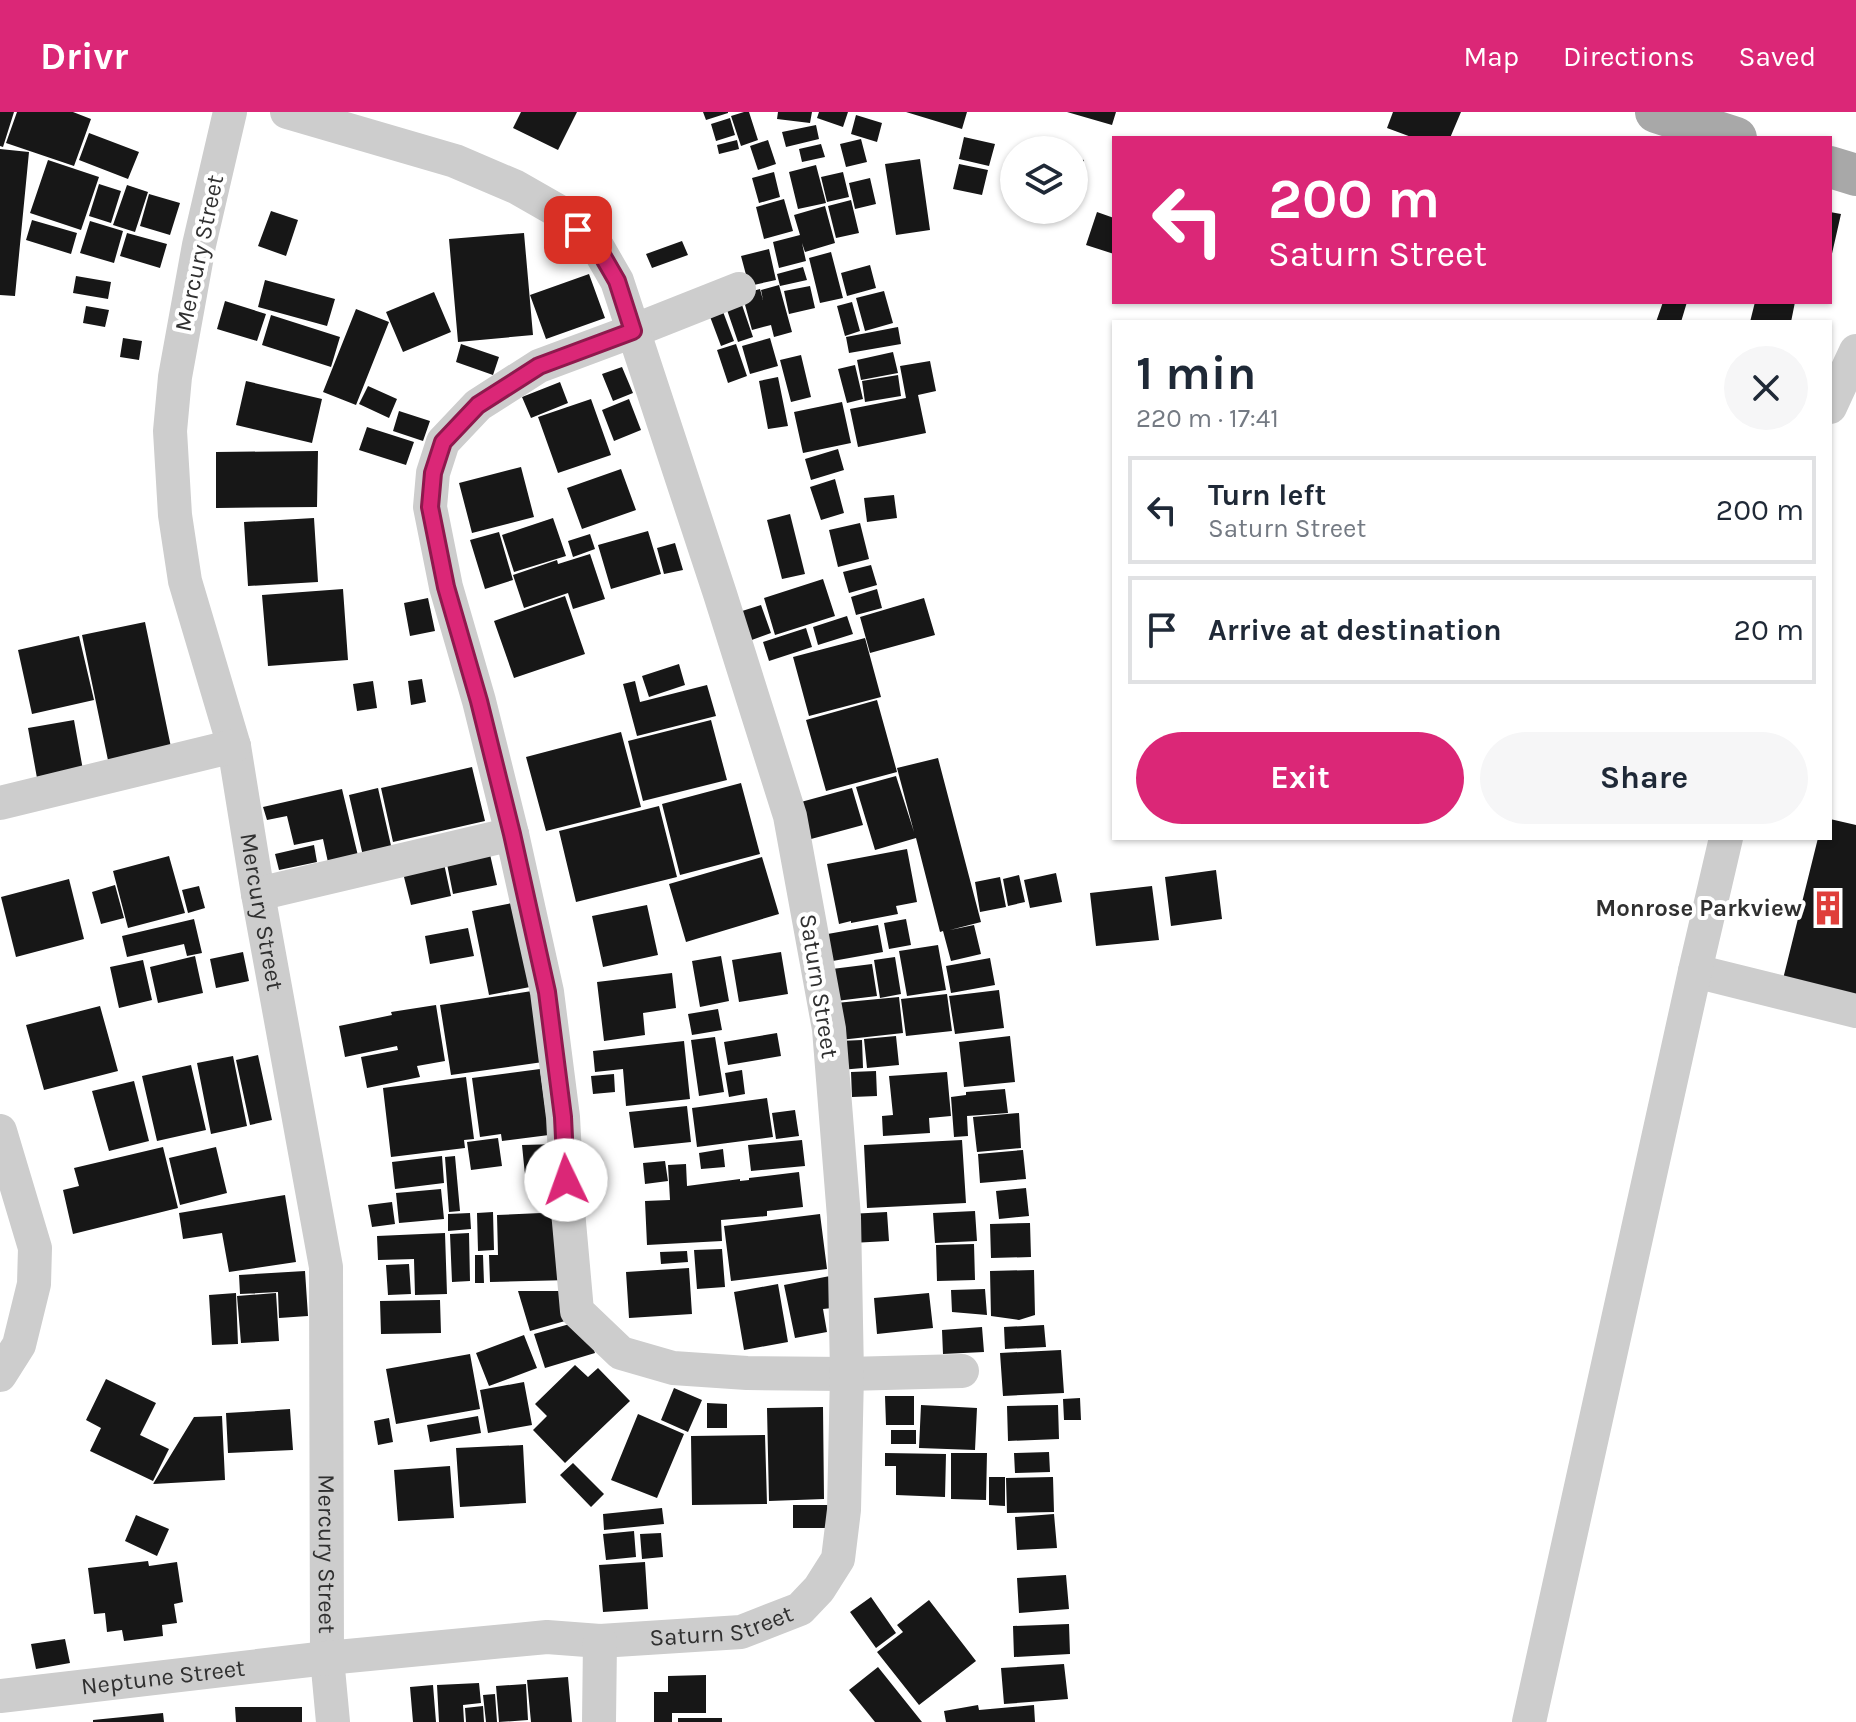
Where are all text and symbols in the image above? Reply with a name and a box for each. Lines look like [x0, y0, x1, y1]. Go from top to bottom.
text: Drivr [40, 34, 128, 79]
text: Map [1464, 40, 1519, 73]
text: Directions [1563, 40, 1695, 73]
text: Saved [1739, 40, 1816, 73]
map controls [1000, 136, 1088, 224]
button: layers [1000, 136, 1088, 224]
text: 200 m [1268, 166, 1440, 231]
icon: left [1136, 168, 1240, 272]
street label: Mercury Street [169, 172, 229, 334]
pin [544, 196, 612, 264]
icon: arrive [556, 208, 600, 252]
text: Saturn Street [1268, 233, 1487, 275]
text: 1 min [1136, 345, 1256, 401]
button: close [1724, 346, 1808, 430]
text: 220 m · 17:41 [1136, 403, 1279, 434]
text: Turn left [1208, 477, 1326, 513]
icon: left [1140, 488, 1184, 532]
text: 200 m [1716, 492, 1804, 528]
text: Saturn Street [1208, 513, 1366, 544]
icon: arrive [1140, 608, 1184, 652]
text: Arrive at destination [1208, 612, 1502, 648]
text: 20 m [1734, 612, 1804, 648]
button: Exit [1136, 732, 1464, 824]
button: Share [1480, 732, 1808, 824]
street label: Mercury Street [234, 831, 289, 993]
building icon: Monrose Parkview [1809, 889, 1847, 927]
place label: Monrose Parkview [1595, 894, 1802, 922]
street label: Saturn Street [794, 912, 844, 1060]
position arrow [524, 1138, 608, 1222]
street label: Mercury Street [313, 1474, 341, 1634]
street label: Saturn Street [649, 1599, 797, 1652]
street label: Neptune Street [79, 1654, 246, 1700]

